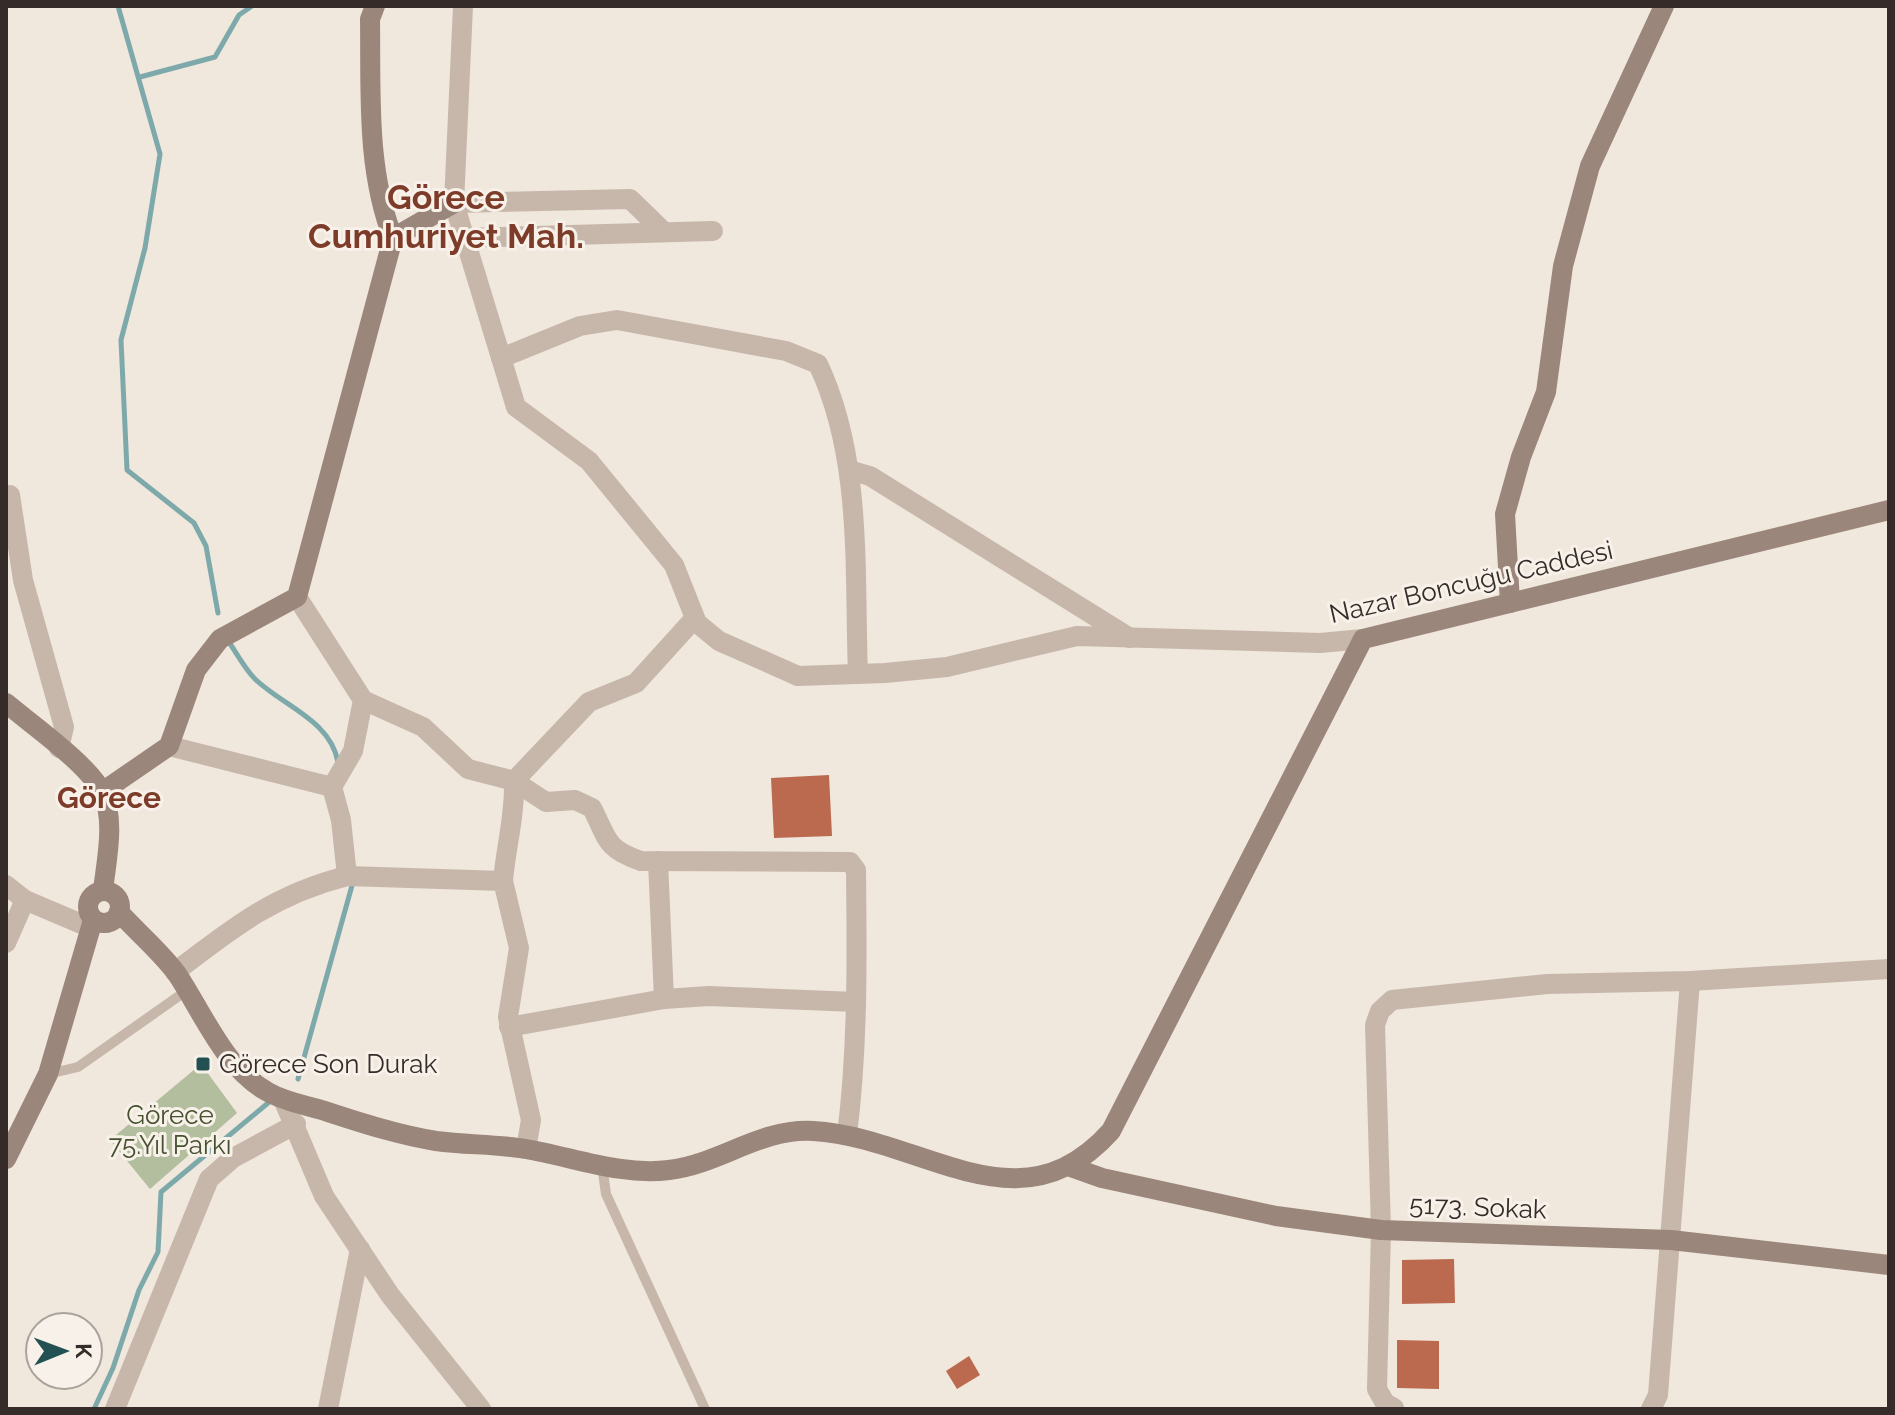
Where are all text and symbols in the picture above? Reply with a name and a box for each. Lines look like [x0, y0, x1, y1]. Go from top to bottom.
district label: Görece Cumhuriyet Mah. [308, 177, 584, 256]
street label: Nazar Boncuğu Caddesi [1326, 535, 1616, 629]
district label: Görece [57, 780, 161, 815]
place label: Görece Son Durak [219, 1049, 437, 1079]
marker: Görece Son Durak [194, 1055, 212, 1073]
park label: Görece 75.Yıl Parkı [108, 1100, 232, 1160]
street label: 5173. Sokak [1409, 1190, 1547, 1224]
north arrow [24, 1311, 104, 1391]
text: K [71, 1343, 97, 1359]

